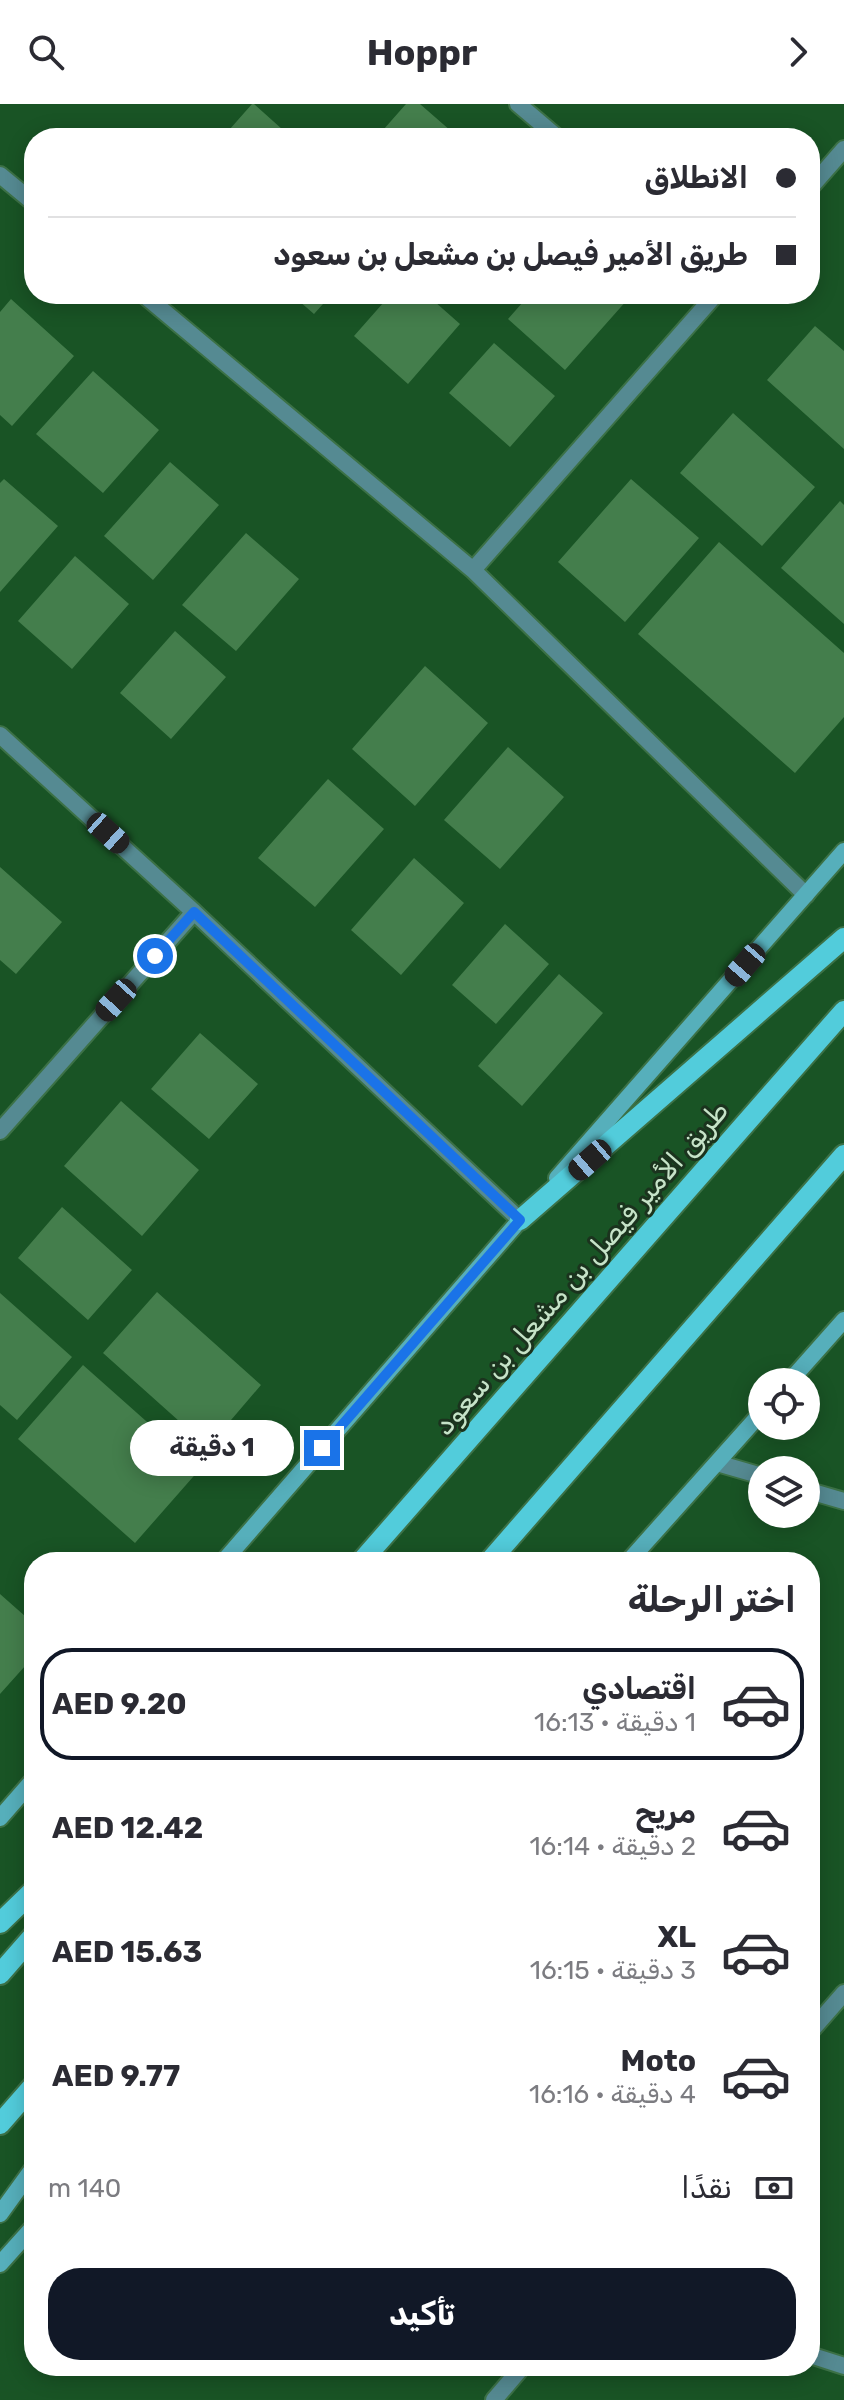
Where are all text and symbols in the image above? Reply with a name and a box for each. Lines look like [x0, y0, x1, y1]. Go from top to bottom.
icon: search [24, 30, 68, 74]
icon: forward [776, 30, 820, 74]
text: Hoppr [367, 31, 477, 74]
text: الانطلاق [644, 160, 748, 196]
text: طريق الأمير فيصل بن مشعل بن سعود [273, 237, 748, 273]
car [82, 808, 134, 858]
route start [137, 938, 173, 974]
car [720, 939, 770, 991]
car [91, 974, 141, 1026]
street label: طريق الأمير فيصل بن مشعل بن سعود [427, 1094, 735, 1442]
car [564, 1135, 616, 1185]
map controls [748, 1368, 820, 1528]
button: locate [748, 1368, 820, 1440]
callout: 1 دقيقة [130, 1420, 294, 1476]
route end [304, 1430, 340, 1466]
text: 1 دقيقة [169, 1432, 255, 1463]
button: layers [748, 1456, 820, 1528]
text: اختر الرحلة [628, 1578, 796, 1621]
icon: car [720, 1668, 792, 1740]
text: اقتصادي [582, 1671, 696, 1707]
text: AED 9.20 [52, 1686, 187, 1722]
text: 1 دقيقة · 16:13 [534, 1707, 696, 1738]
icon: car [720, 1792, 792, 1864]
text: مريح [635, 1795, 696, 1831]
text: AED 12.42 [52, 1810, 203, 1846]
text: 2 دقيقة · 16:14 [529, 1831, 696, 1862]
icon: car [720, 1916, 792, 1988]
text: XL [657, 1919, 696, 1955]
text: AED 15.63 [52, 1934, 202, 1970]
text: 3 دقيقة · 16:15 [530, 1955, 696, 1986]
icon: car [720, 2040, 792, 2112]
text: Moto [621, 2043, 696, 2079]
text: AED 9.77 [52, 2058, 180, 2094]
text: 4 دقيقة · 16:16 [529, 2079, 696, 2110]
icon: cash [752, 2166, 796, 2210]
text: نقدًا [681, 2170, 732, 2206]
text: 140 m [48, 2173, 121, 2204]
button: تأكيد [48, 2268, 796, 2360]

